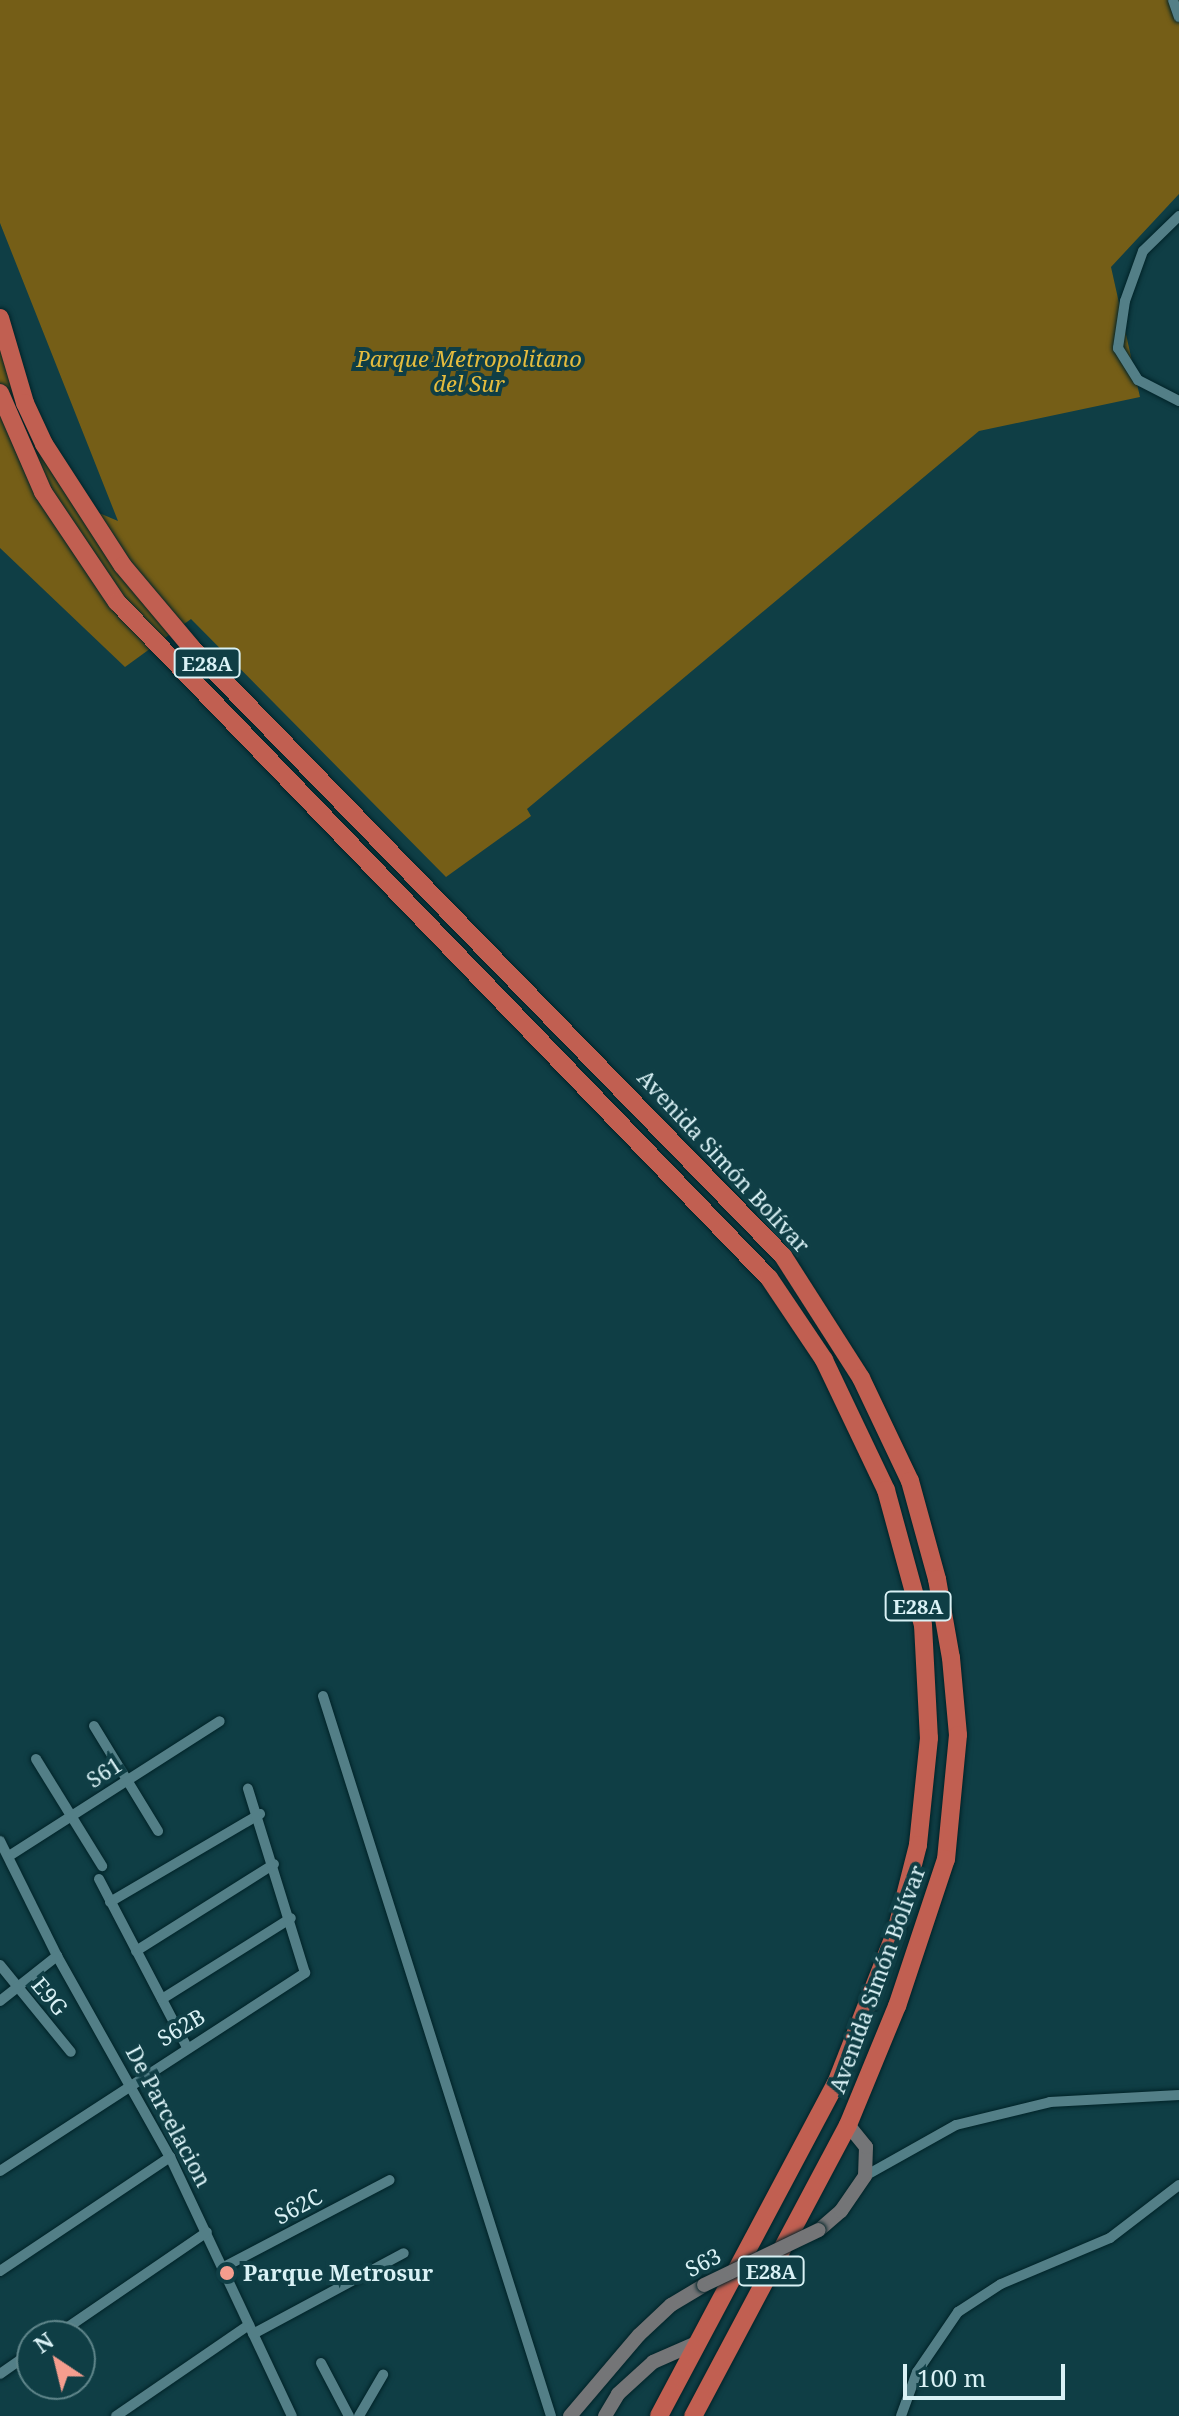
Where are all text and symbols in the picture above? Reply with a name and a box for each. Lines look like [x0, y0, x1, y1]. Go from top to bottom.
park label: Parque Metropolitano del Sur [356, 345, 582, 396]
road number: E28A [173, 647, 241, 679]
street label: Avenida Simón Bolívar [632, 1064, 816, 1258]
road number: E28A [884, 1590, 952, 1622]
street label: S61 [81, 1751, 127, 1793]
street label: Avenida Simón Bolívar [823, 1862, 931, 2096]
street label: E9G [26, 1972, 74, 2020]
street label: S62B [152, 2003, 210, 2051]
street label: De Parcelacion [121, 2041, 217, 2191]
street label: S62C [270, 2183, 326, 2229]
street label: S63 [681, 2242, 725, 2282]
road number: E28A [737, 2255, 805, 2287]
place label: Parque Metrosur [243, 2260, 433, 2286]
marker: Parque Metrosur [218, 2264, 236, 2282]
north arrow [16, 2320, 96, 2400]
text: N [28, 2325, 59, 2359]
scale bar [907, 2348, 1069, 2398]
text: 100 m [917, 2361, 986, 2394]

